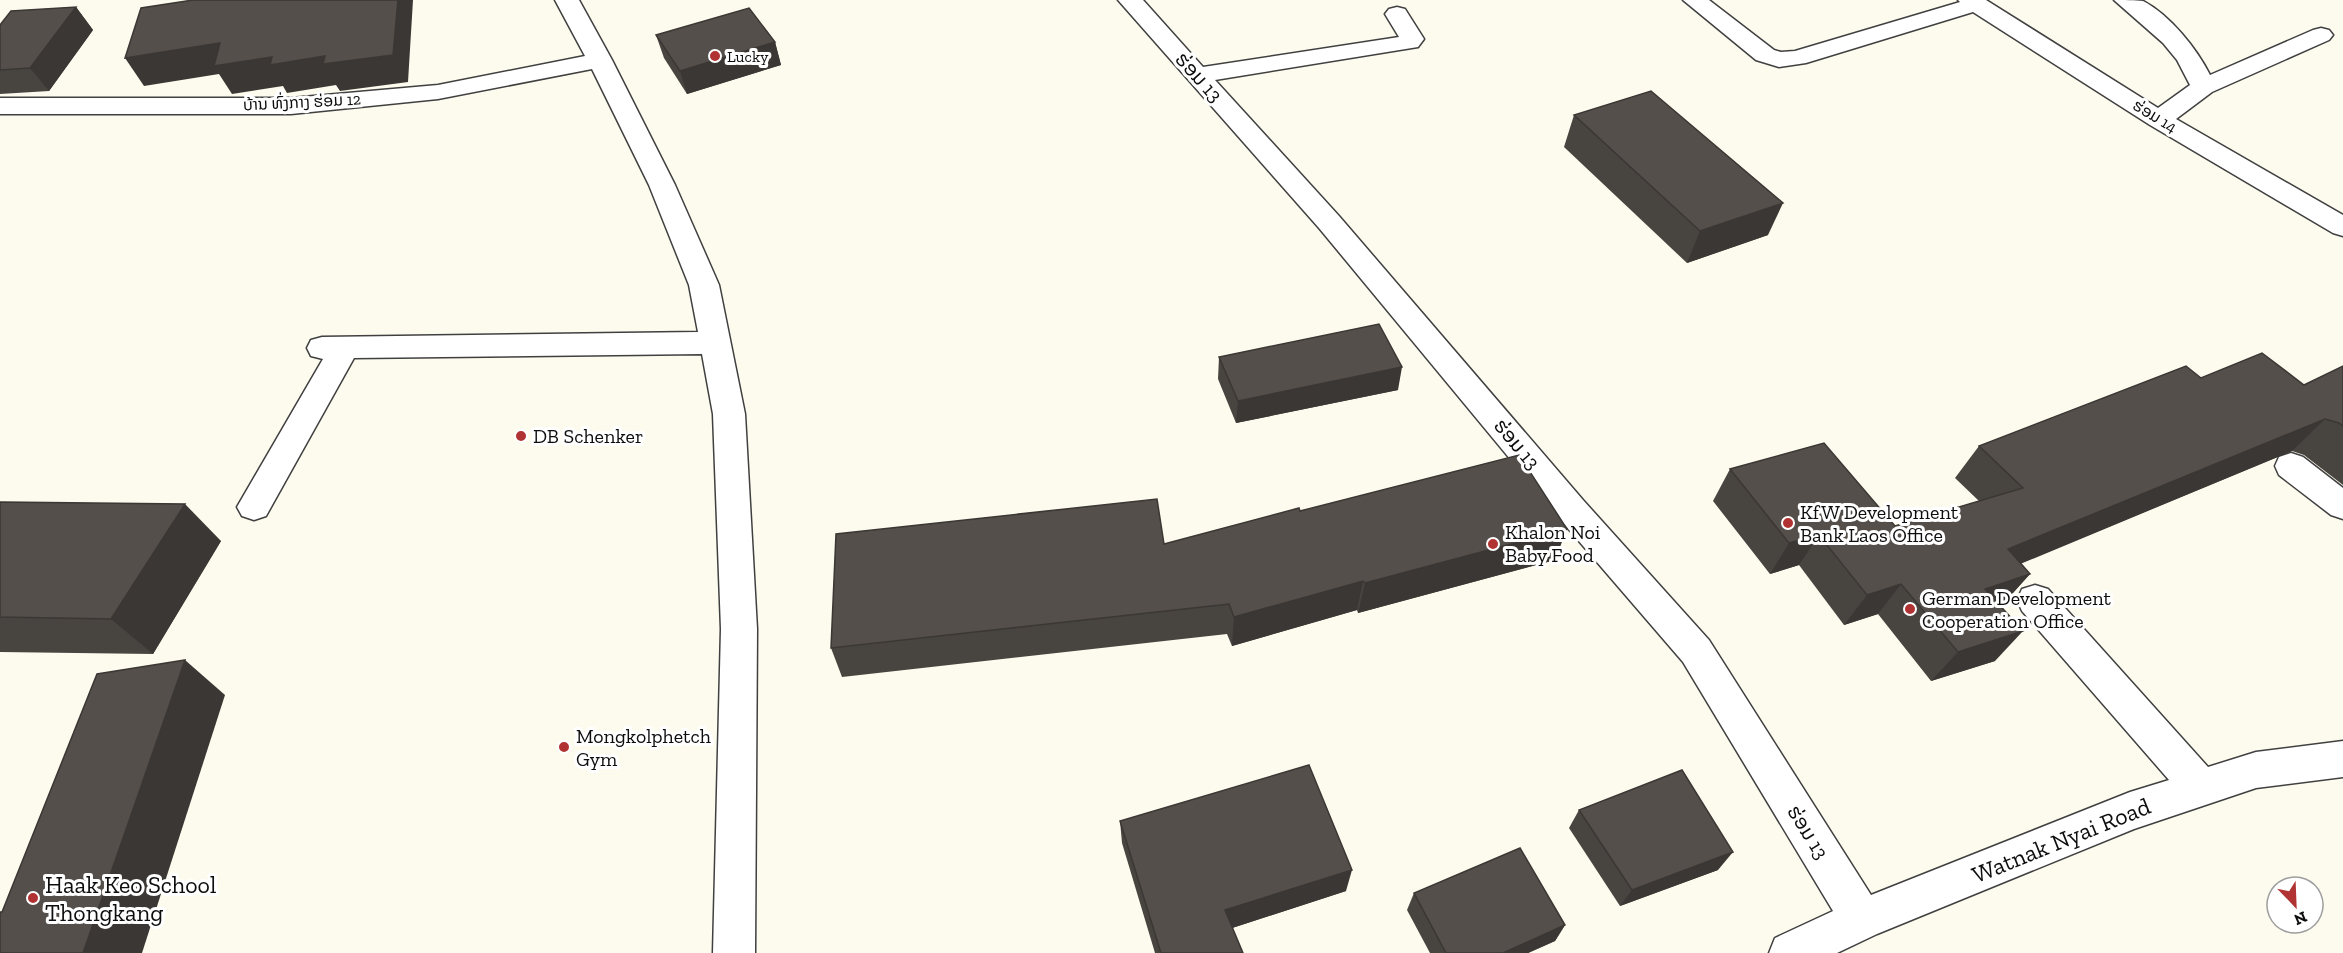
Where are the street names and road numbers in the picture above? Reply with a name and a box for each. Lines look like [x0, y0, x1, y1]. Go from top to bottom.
street label: ຮ່ອມ 13 [1170, 47, 1228, 107]
street label: ບ້ານ ທົ່ງກາງ ຮ່ອມ 12 [242, 87, 361, 115]
street label: ຮ່ອມ 14 [2130, 95, 2181, 137]
street label: ຮ່ອມ 13 [1489, 414, 1545, 474]
street label: Watnak Nyai Road [1968, 791, 2154, 889]
street label: ຮ່ອມ 13 [1782, 801, 1834, 863]

